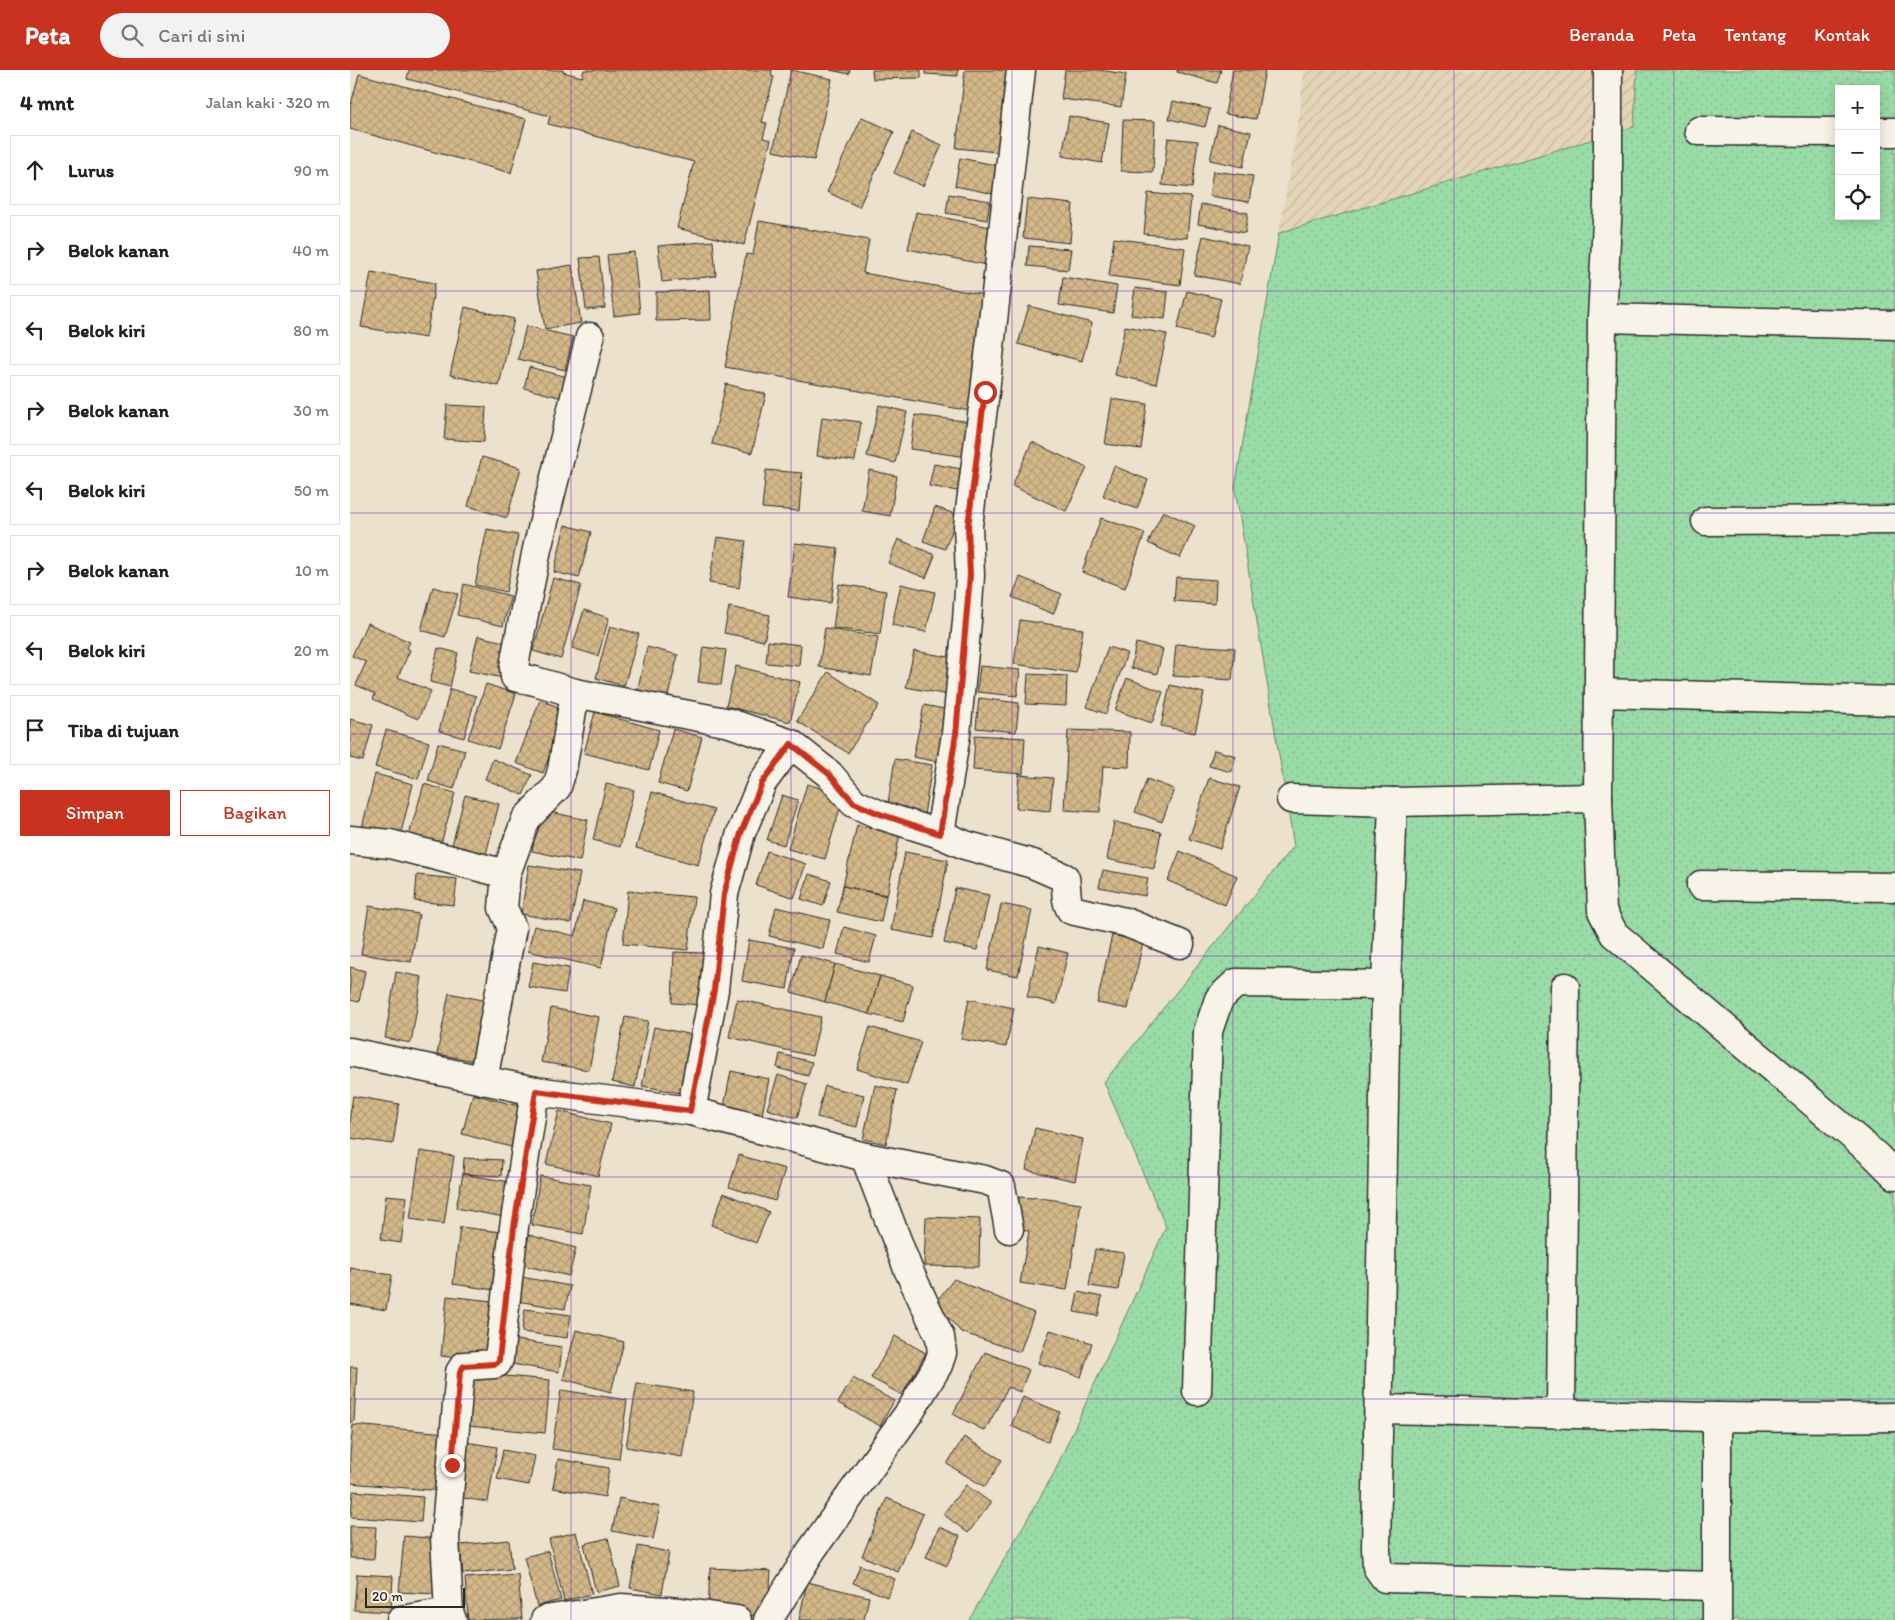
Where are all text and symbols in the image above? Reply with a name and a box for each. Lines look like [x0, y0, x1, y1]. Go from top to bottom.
search box [100, 13, 450, 58]
text: Peta [25, 21, 70, 50]
icon: search [118, 21, 146, 49]
text: Cari di sini [158, 24, 245, 47]
text: Beranda [1569, 24, 1634, 46]
text: Peta [1662, 24, 1696, 46]
text: Tentang [1724, 24, 1786, 46]
text: Kontak [1814, 24, 1870, 46]
map controls [1835, 85, 1880, 220]
button: + [1835, 85, 1880, 130]
text: 4 mnt [20, 90, 74, 115]
text: Jalan kaki · 320 m [206, 93, 330, 112]
button: − [1835, 130, 1880, 175]
icon: ahead [21, 156, 49, 184]
text: Lurus [68, 159, 114, 182]
text: 90 m [294, 161, 329, 180]
button: locate [1835, 175, 1880, 220]
icon: right [21, 236, 49, 264]
text: Belok kanan [68, 239, 169, 262]
text: 40 m [292, 241, 329, 260]
icon: left [21, 316, 49, 344]
text: Belok kiri [68, 319, 145, 342]
text: 80 m [293, 321, 329, 340]
route start [974, 381, 997, 404]
icon: right [21, 396, 49, 424]
text: Belok kanan [68, 399, 169, 422]
text: 30 m [293, 401, 329, 420]
icon: left [21, 476, 49, 504]
text: Belok kiri [68, 479, 145, 502]
text: 50 m [294, 481, 329, 500]
icon: right [21, 556, 49, 584]
text: Belok kanan [68, 559, 169, 582]
text: 10 m [295, 561, 329, 580]
icon: left [21, 636, 49, 664]
text: Belok kiri [68, 639, 145, 662]
text: 20 m [294, 641, 329, 660]
icon: arrive [21, 716, 49, 744]
text: Tiba di tujuan [68, 719, 179, 742]
button: Simpan [20, 790, 170, 836]
button: Bagikan [180, 790, 330, 836]
route end [441, 1454, 464, 1477]
scale bar [365, 1585, 465, 1608]
text: 20 m [372, 1588, 403, 1605]

